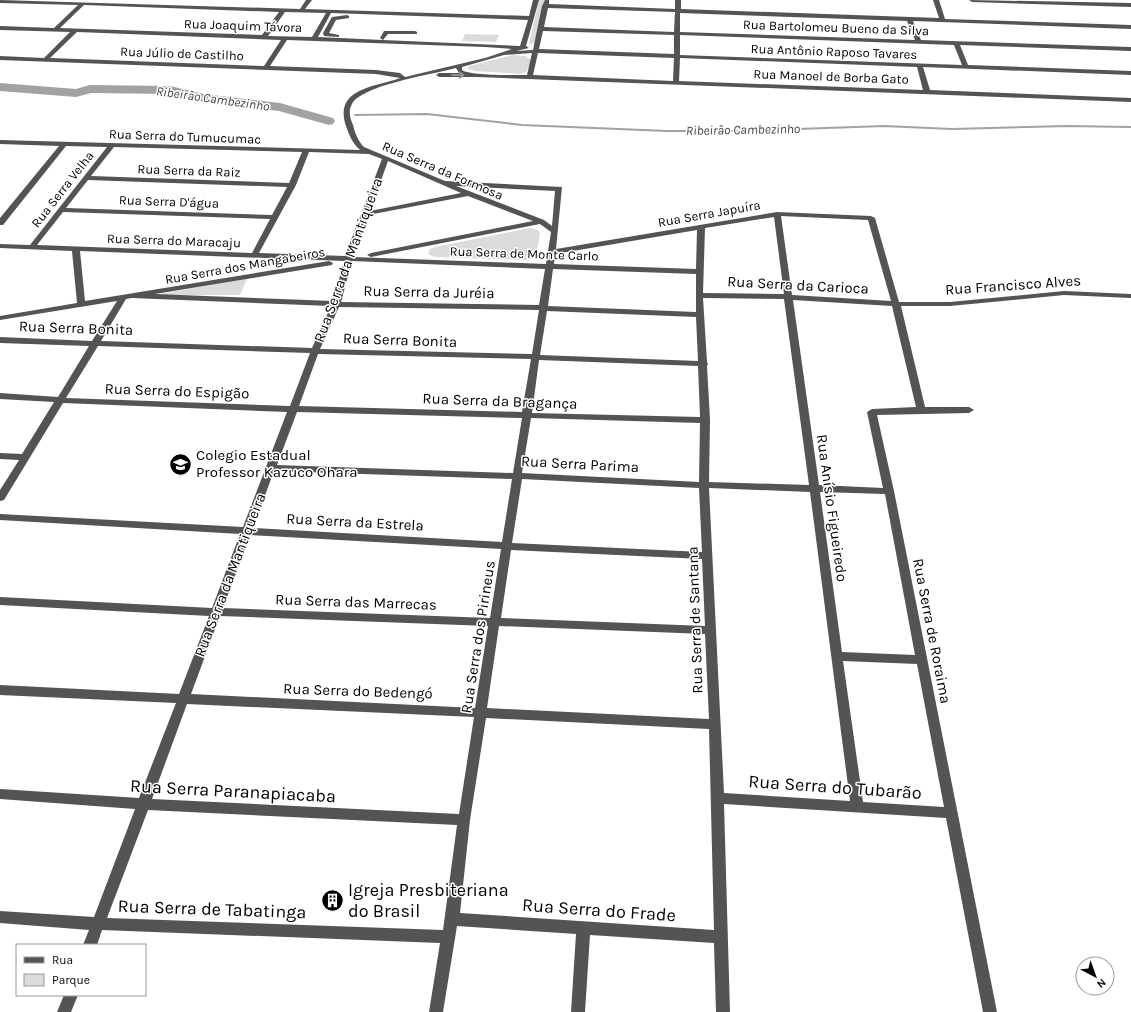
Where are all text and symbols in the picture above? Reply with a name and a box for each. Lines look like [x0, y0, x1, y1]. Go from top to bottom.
street label: Rua Joaquim Távora [184, 16, 302, 36]
street label: Rua Bartolomeu Bueno da Silva [743, 17, 929, 38]
street label: Rua Antônio Raposo Tavares [750, 41, 918, 62]
street label: Rua Júlio de Castilho [120, 44, 244, 63]
street label: Rua Manoel de Borba Gato [753, 66, 909, 87]
one-way arrow [451, 71, 464, 79]
water label: Ribeirão Cambezinho [155, 83, 271, 114]
water label: Ribeirão Cambezinho [686, 121, 801, 138]
street label: Rua Serra do Tumucumac [109, 126, 261, 147]
street label: Rua Serra da Formosa [380, 138, 505, 203]
street label: Rua Serra Velha [28, 148, 97, 230]
street label: Rua Serra da Raiz [137, 161, 241, 180]
street label: Rua Serra da Mantiqueira [310, 175, 386, 345]
street label: Rua Serra D'água [119, 192, 219, 211]
street label: Rua Serra Japuíra [657, 197, 762, 230]
street label: Rua Serra do Maracaju [107, 231, 241, 250]
street label: Rua Serra de Monte Carlo [449, 243, 599, 264]
street label: Rua Serra dos Mangabeiros [164, 244, 327, 287]
street label: Rua Francisco Alves [944, 271, 1082, 299]
street label: Rua Serra da Carioca [727, 272, 869, 298]
street label: Rua Serra da Juréia [363, 282, 495, 302]
street label: Rua Serra Bonita [18, 317, 134, 339]
street label: Rua Serra Bonita [342, 329, 458, 351]
street label: Rua Serra do Espigão [104, 379, 250, 403]
street label: Rua Serra da Bragança [422, 389, 578, 413]
street label: Rua Anísio Figueiredo [813, 433, 851, 583]
place label: Colegio Estadual Professor Kazuco Ohara [196, 446, 357, 481]
school or university icon: Colegio Estadual Professor Kazuco Ohara [168, 451, 194, 477]
street label: Rua Serra Parima [520, 452, 640, 476]
street label: Rua Serra da Mantiqueira [190, 491, 270, 659]
street label: Rua Serra da Estrela [286, 509, 424, 535]
street label: Rua Serra de Santana [683, 546, 707, 694]
street label: Rua Serra de Roraima [909, 557, 955, 705]
street label: Rua Serra dos Pirineus [457, 559, 499, 715]
street label: Rua Serra das Marrecas [275, 590, 437, 614]
street label: Rua Serra do Bedengó [283, 679, 433, 703]
street label: Rua Serra do Tubarão [748, 770, 922, 804]
street label: Rua Serra Paranapiacaba [130, 775, 336, 807]
place label: Igreja Presbiteriana do Brasil [348, 879, 509, 922]
building icon: Igreja Presbiteriana do Brasil [320, 887, 346, 913]
street label: Rua Serra do Frade [521, 894, 677, 926]
street label: Rua Serra de Tabatinga [117, 895, 307, 923]
legend [16, 944, 146, 996]
text: Rua [52, 953, 73, 967]
north arrow [1075, 956, 1115, 996]
text: Parque [52, 973, 90, 987]
text: N [1094, 976, 1108, 991]

